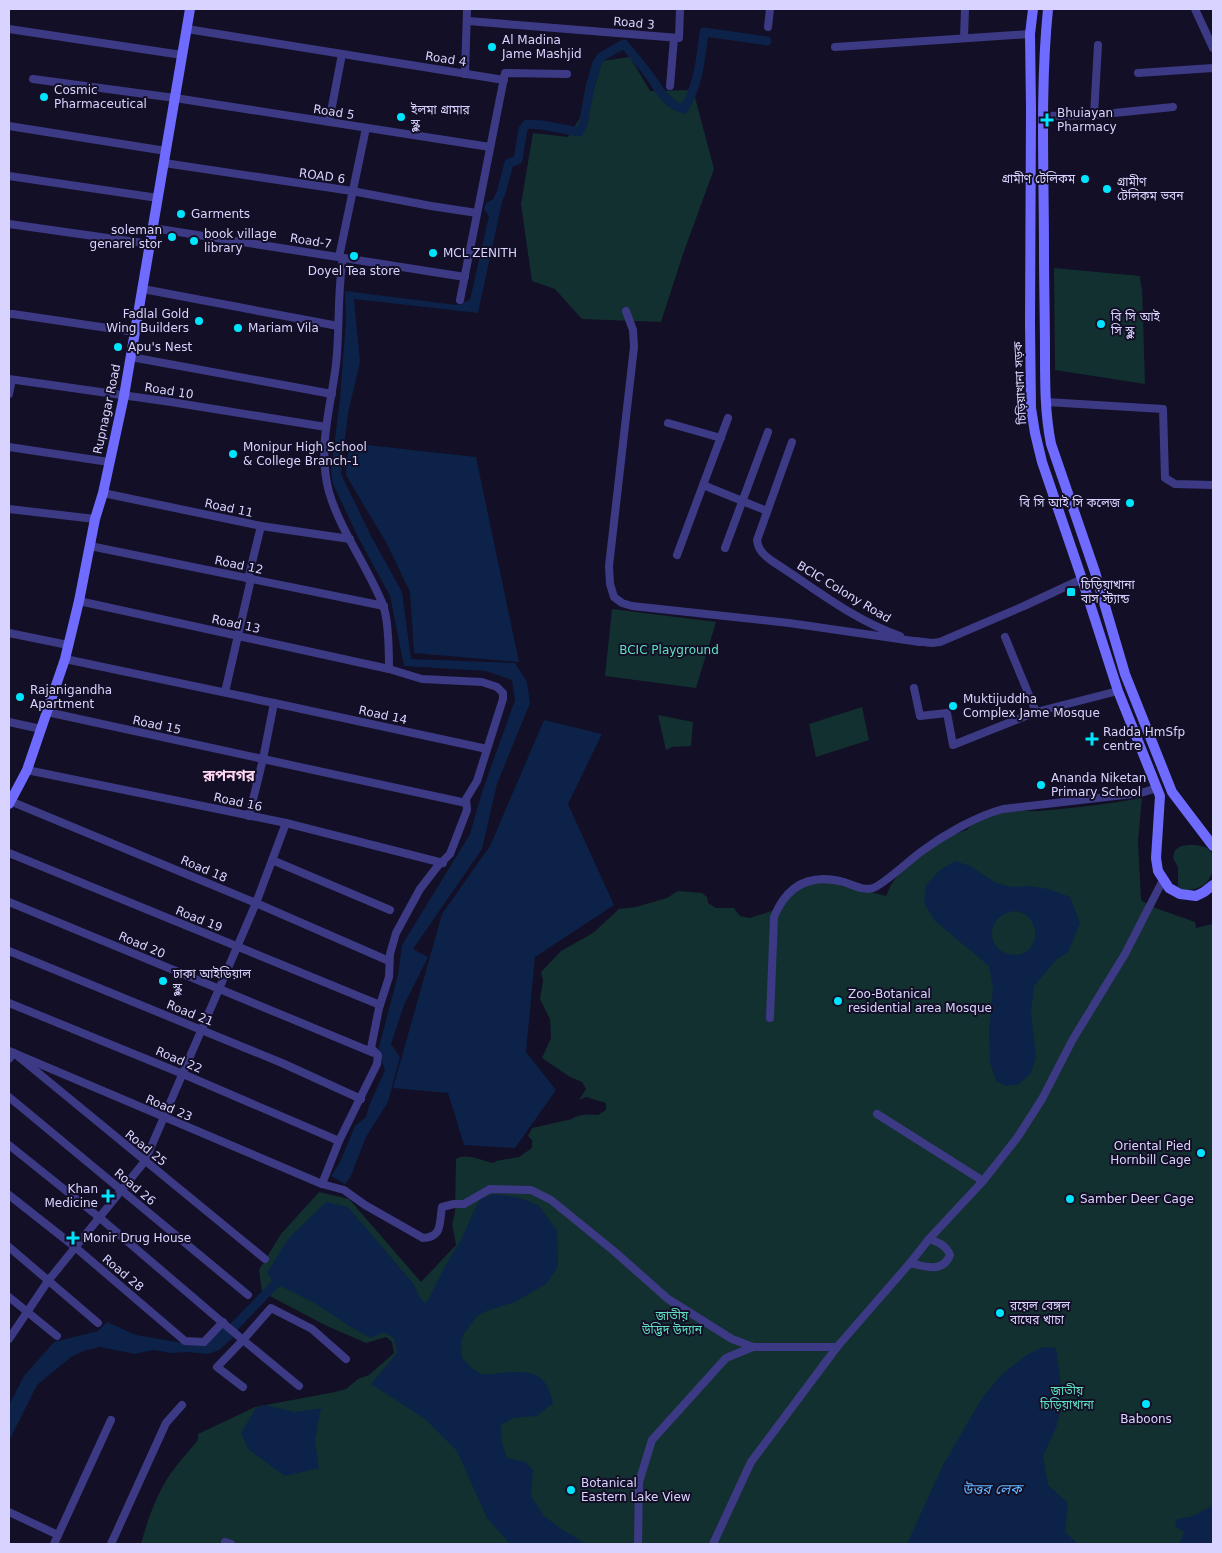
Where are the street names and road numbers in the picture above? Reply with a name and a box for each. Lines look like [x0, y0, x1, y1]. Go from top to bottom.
street label: Road 3 [613, 14, 655, 32]
street label: Road 4 [424, 49, 468, 69]
street label: Road 5 [312, 102, 356, 122]
street label: ROAD 6 [298, 166, 346, 186]
street label: Road-7 [289, 231, 333, 251]
street label: চিড়িয়াখানা সড়ক [1010, 341, 1029, 426]
street label: Rupnagar Road [91, 363, 123, 455]
street label: Road 10 [144, 380, 194, 402]
street label: Road 11 [203, 496, 255, 520]
street label: Road 12 [213, 553, 265, 577]
street label: BCIC Colony Road [794, 558, 894, 626]
street label: Road 13 [210, 612, 262, 636]
street label: Road 14 [357, 703, 409, 727]
street label: Road 15 [131, 713, 183, 737]
street label: Road 16 [212, 790, 264, 814]
street label: Road 18 [179, 853, 229, 885]
street label: Road 19 [174, 903, 224, 935]
street label: Road 20 [117, 929, 167, 961]
street label: Road 21 [165, 997, 215, 1029]
street label: Road 22 [154, 1044, 204, 1076]
street label: Road 23 [144, 1092, 194, 1124]
street label: Road 25 [122, 1127, 170, 1169]
street label: Road 26 [112, 1166, 158, 1208]
street label: Road 28 [100, 1252, 146, 1294]

